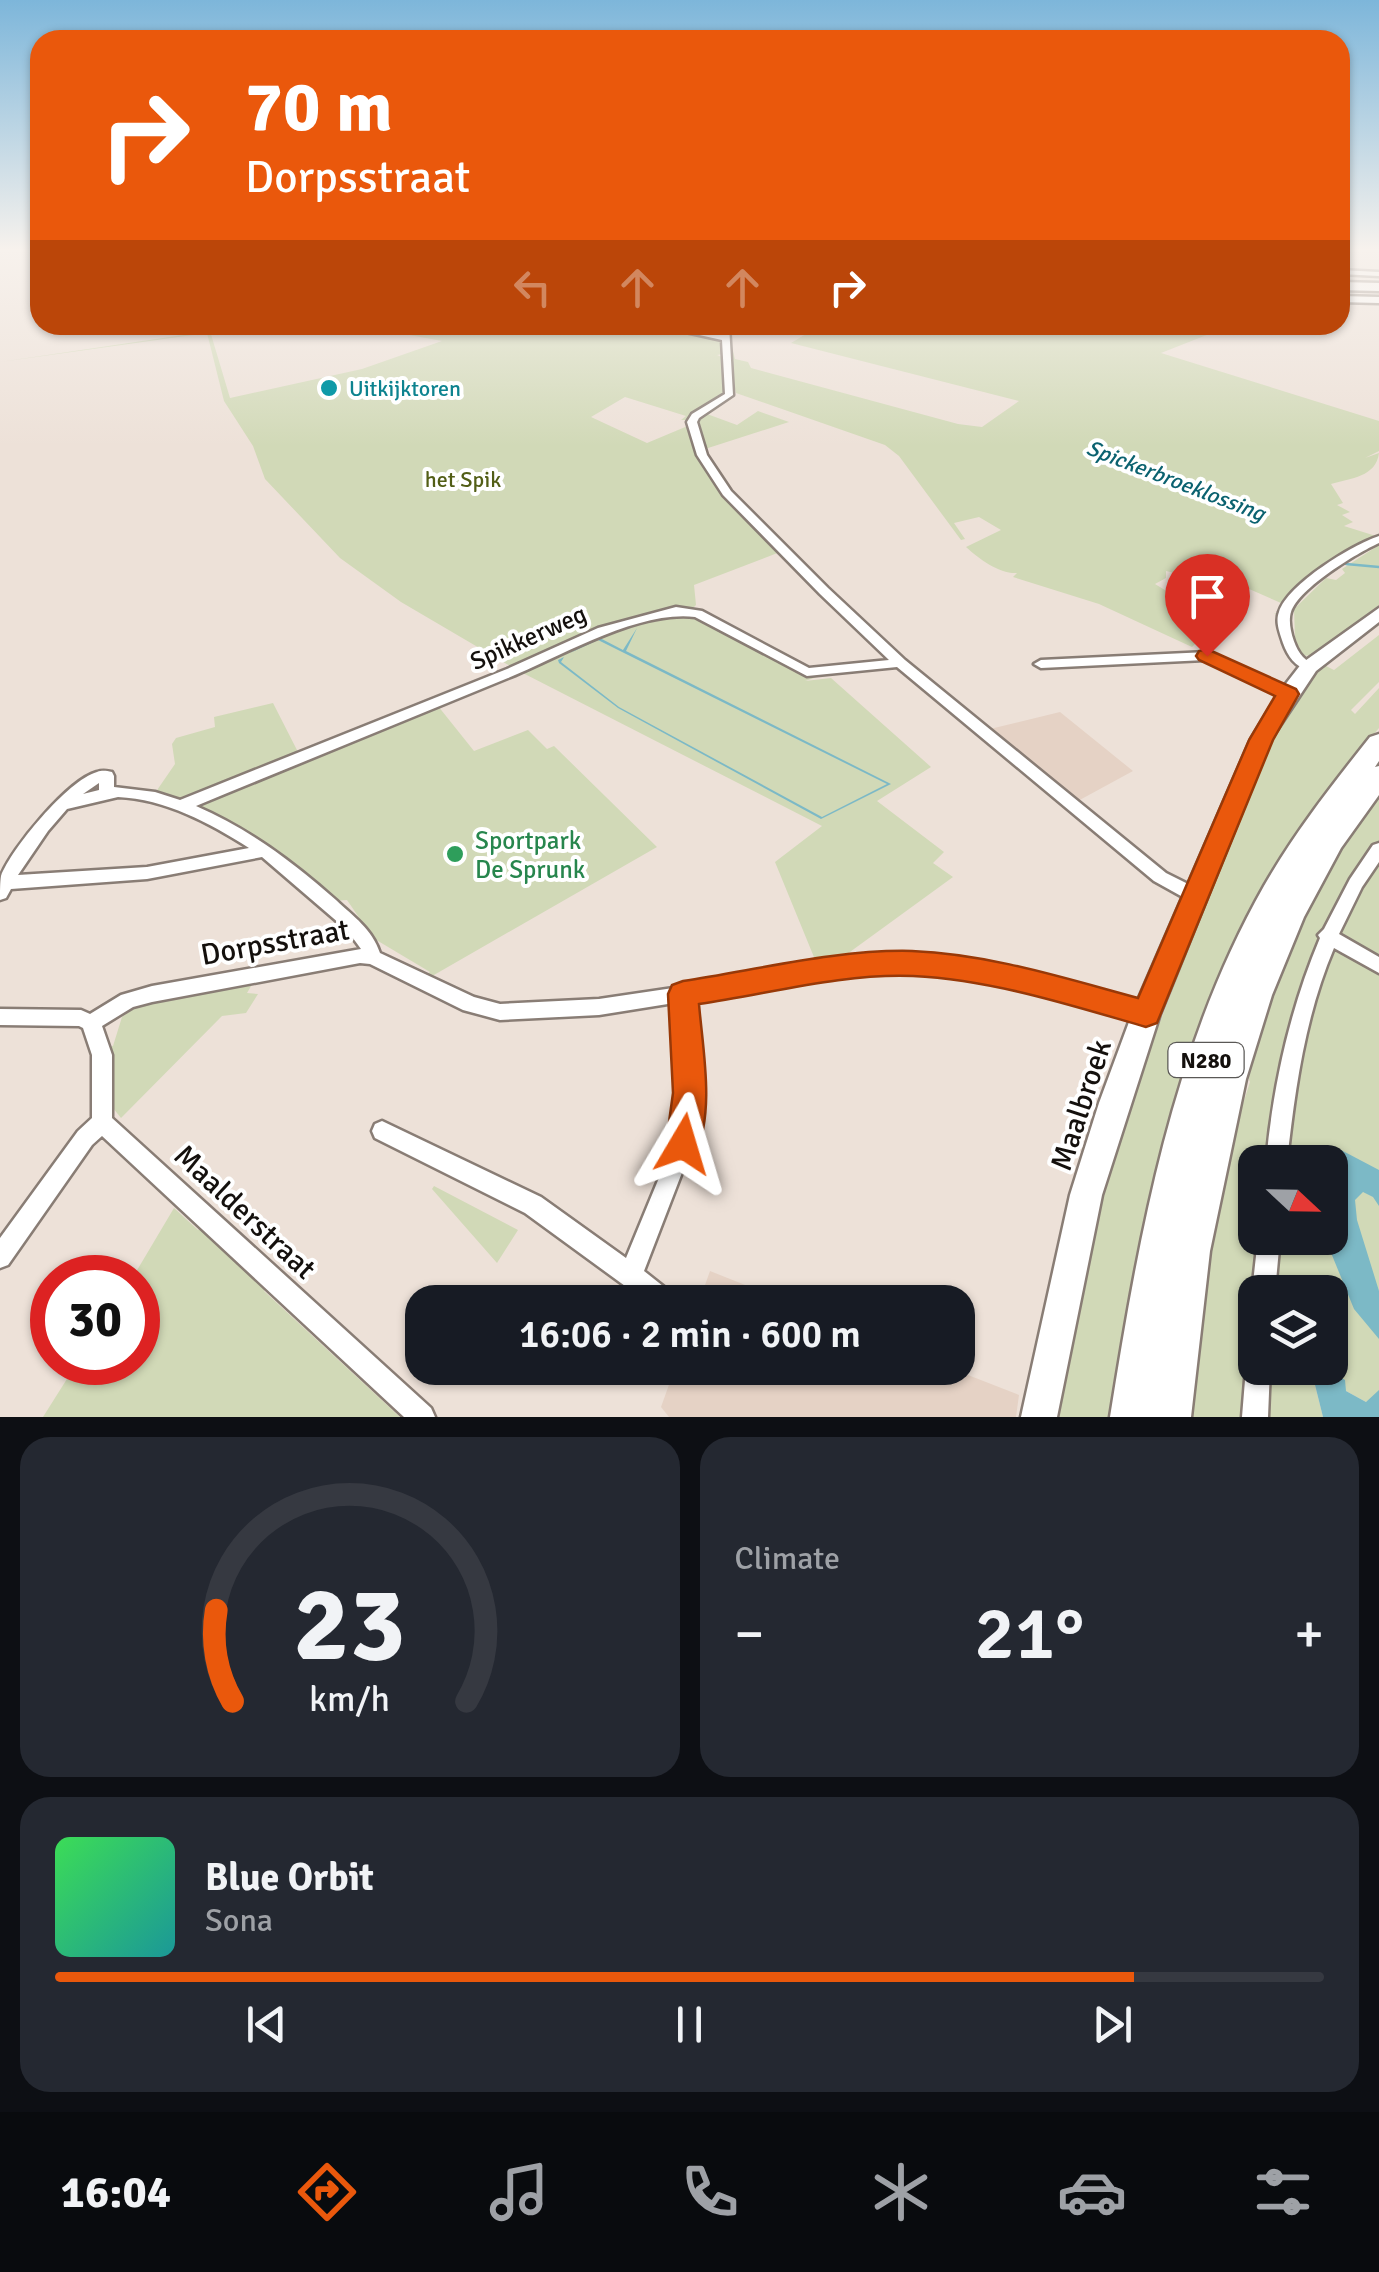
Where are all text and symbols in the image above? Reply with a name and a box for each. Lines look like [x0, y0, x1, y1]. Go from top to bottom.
text: 70 m [245, 64, 393, 150]
icon: right [80, 70, 210, 200]
text: Dorpsstraat [245, 150, 470, 205]
icon: left [505, 260, 560, 315]
icon: ahead [610, 260, 665, 315]
icon: ahead [715, 260, 770, 315]
icon: right [820, 260, 875, 315]
place label: Uitkijktoren [349, 375, 461, 402]
marker: Uitkijktoren [318, 377, 340, 399]
water label: Spickerbroeklossing [1083, 434, 1271, 528]
park label: het Spik [425, 466, 501, 493]
pin [1165, 554, 1250, 657]
icon: arrive [1180, 569, 1235, 624]
street label: Spikkerweg [465, 598, 591, 677]
place label: Sportpark De Sprunk [475, 825, 586, 885]
marker: Sportpark De Sprunk [444, 843, 466, 865]
street label: Dorpsstraat [198, 911, 352, 974]
street label: Maalbroek [1043, 1035, 1120, 1175]
road number: N280 [1168, 1043, 1244, 1077]
position arrow [631, 1092, 735, 1196]
street label: Maalderstraat [166, 1137, 323, 1287]
north arrow [1238, 1145, 1348, 1255]
map controls [1238, 1145, 1348, 1385]
speed limit sign: 30 [30, 1255, 160, 1385]
button: layers [1238, 1275, 1348, 1385]
text: 16:06 · 2 min · 600 m [519, 1311, 861, 1358]
text: Climate [735, 1539, 840, 1578]
text: 23 [294, 1561, 406, 1689]
text: 21° [974, 1587, 1084, 1680]
text: − [735, 1600, 764, 1668]
text: + [1294, 1600, 1324, 1668]
text: km/h [309, 1677, 390, 1721]
text: Blue Orbit [205, 1854, 374, 1901]
text: Sona [205, 1901, 273, 1940]
icon: previous [239, 1997, 294, 2052]
icon: pause [662, 1997, 717, 2052]
icon: next [1085, 1997, 1140, 2052]
icon: directions [292, 2157, 362, 2227]
icon: music [484, 2157, 554, 2227]
icon: phone [675, 2157, 745, 2227]
icon: climate [866, 2157, 936, 2227]
icon: car [1057, 2157, 1127, 2227]
icon: filters [1248, 2157, 1318, 2227]
text: 16:04 [61, 2165, 171, 2220]

